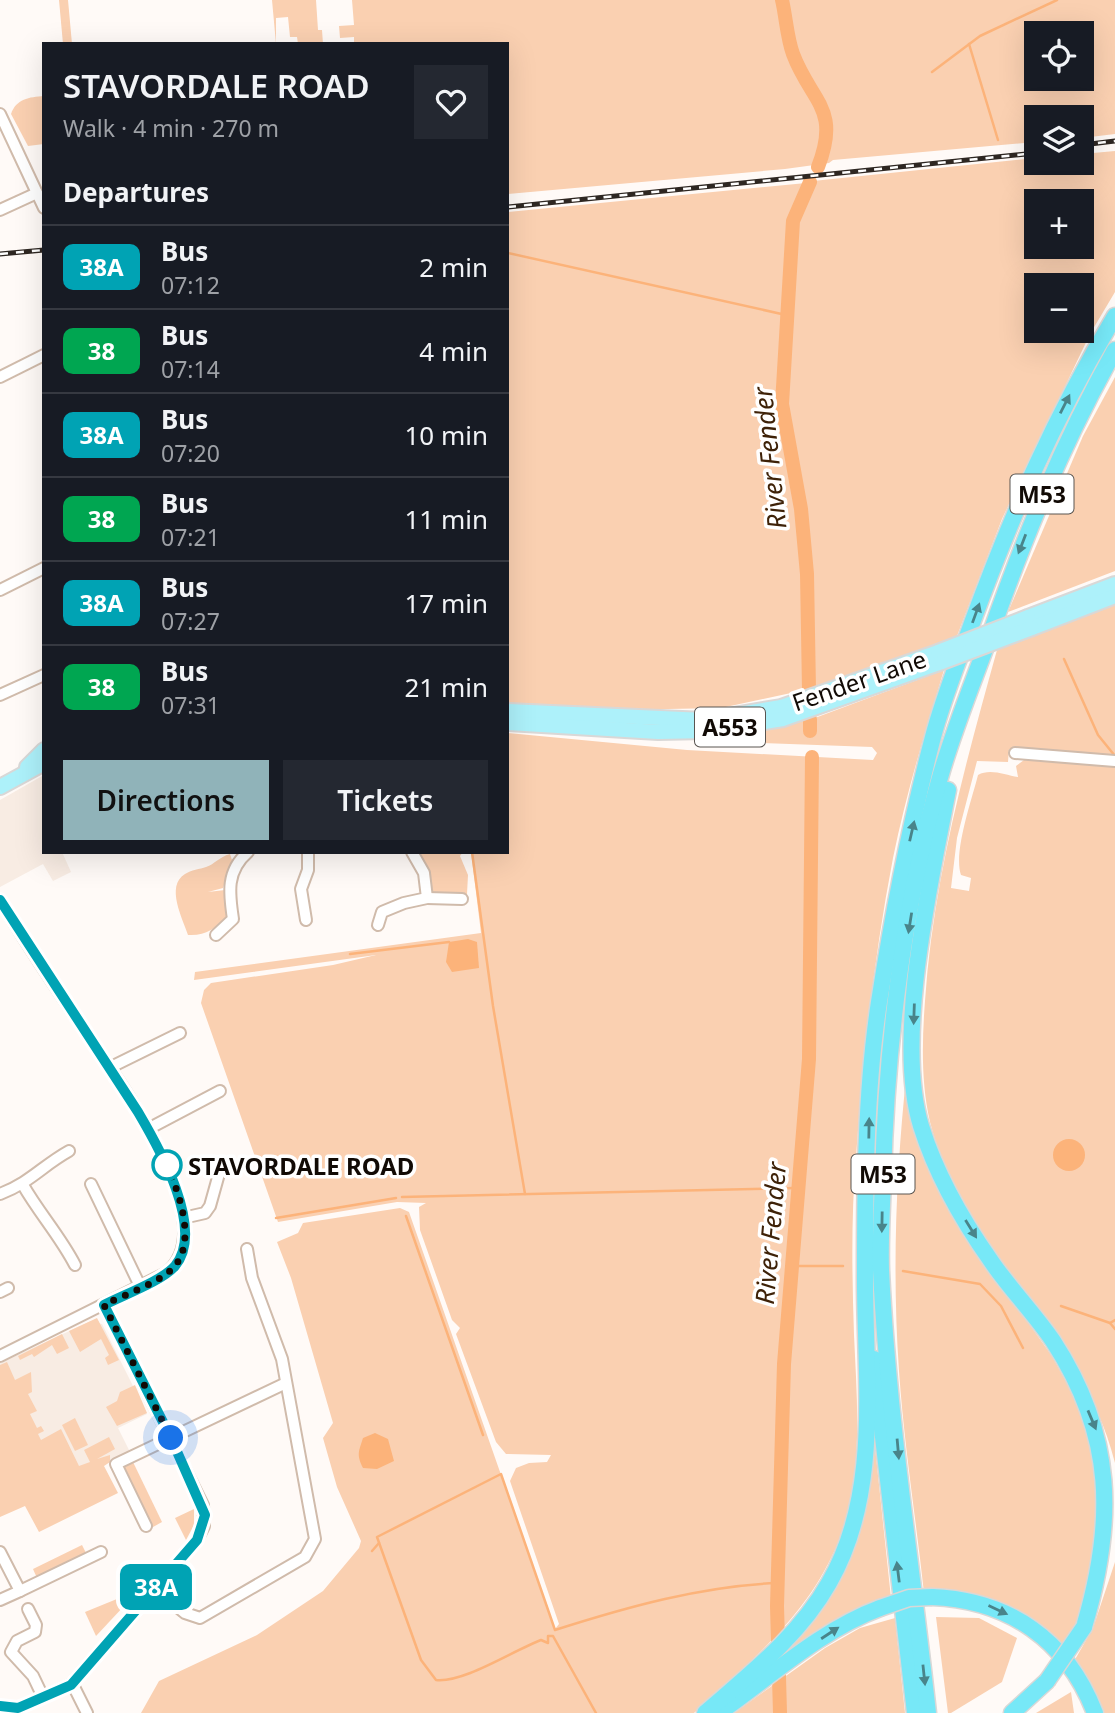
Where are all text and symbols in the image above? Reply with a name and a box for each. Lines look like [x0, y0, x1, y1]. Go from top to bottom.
map controls [1024, 21, 1094, 343]
button: locate [1024, 21, 1094, 91]
text: STAVORDALE ROAD [63, 63, 370, 108]
button: heart [414, 65, 488, 139]
button: layers [1024, 105, 1094, 175]
text: Walk · 4 min · 270 m [63, 112, 279, 144]
text: Departures [63, 174, 209, 210]
button: + [1024, 189, 1094, 259]
text: Bus [161, 233, 208, 269]
text: 2 min [419, 249, 488, 285]
text: 38A [79, 250, 124, 283]
text: 07:12 [161, 269, 220, 301]
button: − [1024, 273, 1094, 343]
text: Bus [161, 317, 208, 353]
text: 4 min [419, 333, 488, 369]
text: 38 [88, 334, 115, 367]
text: 07:14 [161, 353, 220, 385]
water label: River Fender [743, 384, 794, 531]
one-way arrow [1060, 394, 1071, 414]
text: Bus [161, 401, 208, 437]
text: 10 min [404, 417, 488, 453]
text: 38A [79, 418, 124, 451]
text: 07:20 [161, 437, 220, 469]
road number: M53 [1010, 474, 1074, 514]
text: Bus [161, 485, 208, 521]
text: 11 min [404, 501, 488, 537]
text: 38 [88, 502, 115, 535]
text: 07:21 [161, 521, 220, 553]
one-way arrow [1016, 533, 1027, 554]
text: Bus [161, 569, 208, 605]
text: 17 min [404, 585, 488, 621]
text: 38A [79, 586, 124, 619]
one-way arrow [971, 602, 982, 623]
text: 07:27 [161, 605, 220, 637]
street label: Fender Lane [788, 642, 930, 718]
text: Bus [161, 653, 208, 689]
text: 21 min [404, 669, 488, 705]
text: 38 [88, 670, 115, 703]
text: 07:31 [161, 689, 220, 721]
road number: A553 [695, 708, 765, 747]
button: Directions [63, 760, 269, 840]
button: Tickets [283, 760, 488, 840]
one-way arrow [906, 820, 917, 842]
one-way arrow [904, 912, 915, 934]
one-way arrow [909, 1003, 920, 1025]
one-way arrow [863, 1117, 874, 1139]
place label: STAVORDALE ROAD [188, 1149, 414, 1182]
marker: STAVORDALE ROAD [152, 1150, 182, 1180]
road number: M53 [852, 1154, 914, 1194]
water label: River Fender [746, 1159, 794, 1306]
one-way arrow [876, 1212, 888, 1234]
one-way arrow [964, 1219, 977, 1239]
one-way arrow [1087, 1410, 1098, 1431]
your location [153, 1420, 188, 1455]
one-way arrow [893, 1438, 904, 1460]
one-way arrow [892, 1561, 903, 1583]
line badge: 38A [116, 1564, 196, 1610]
text: 38A [134, 1570, 178, 1603]
one-way arrow [988, 1605, 1008, 1616]
one-way arrow [821, 1626, 839, 1640]
one-way arrow [919, 1664, 930, 1686]

